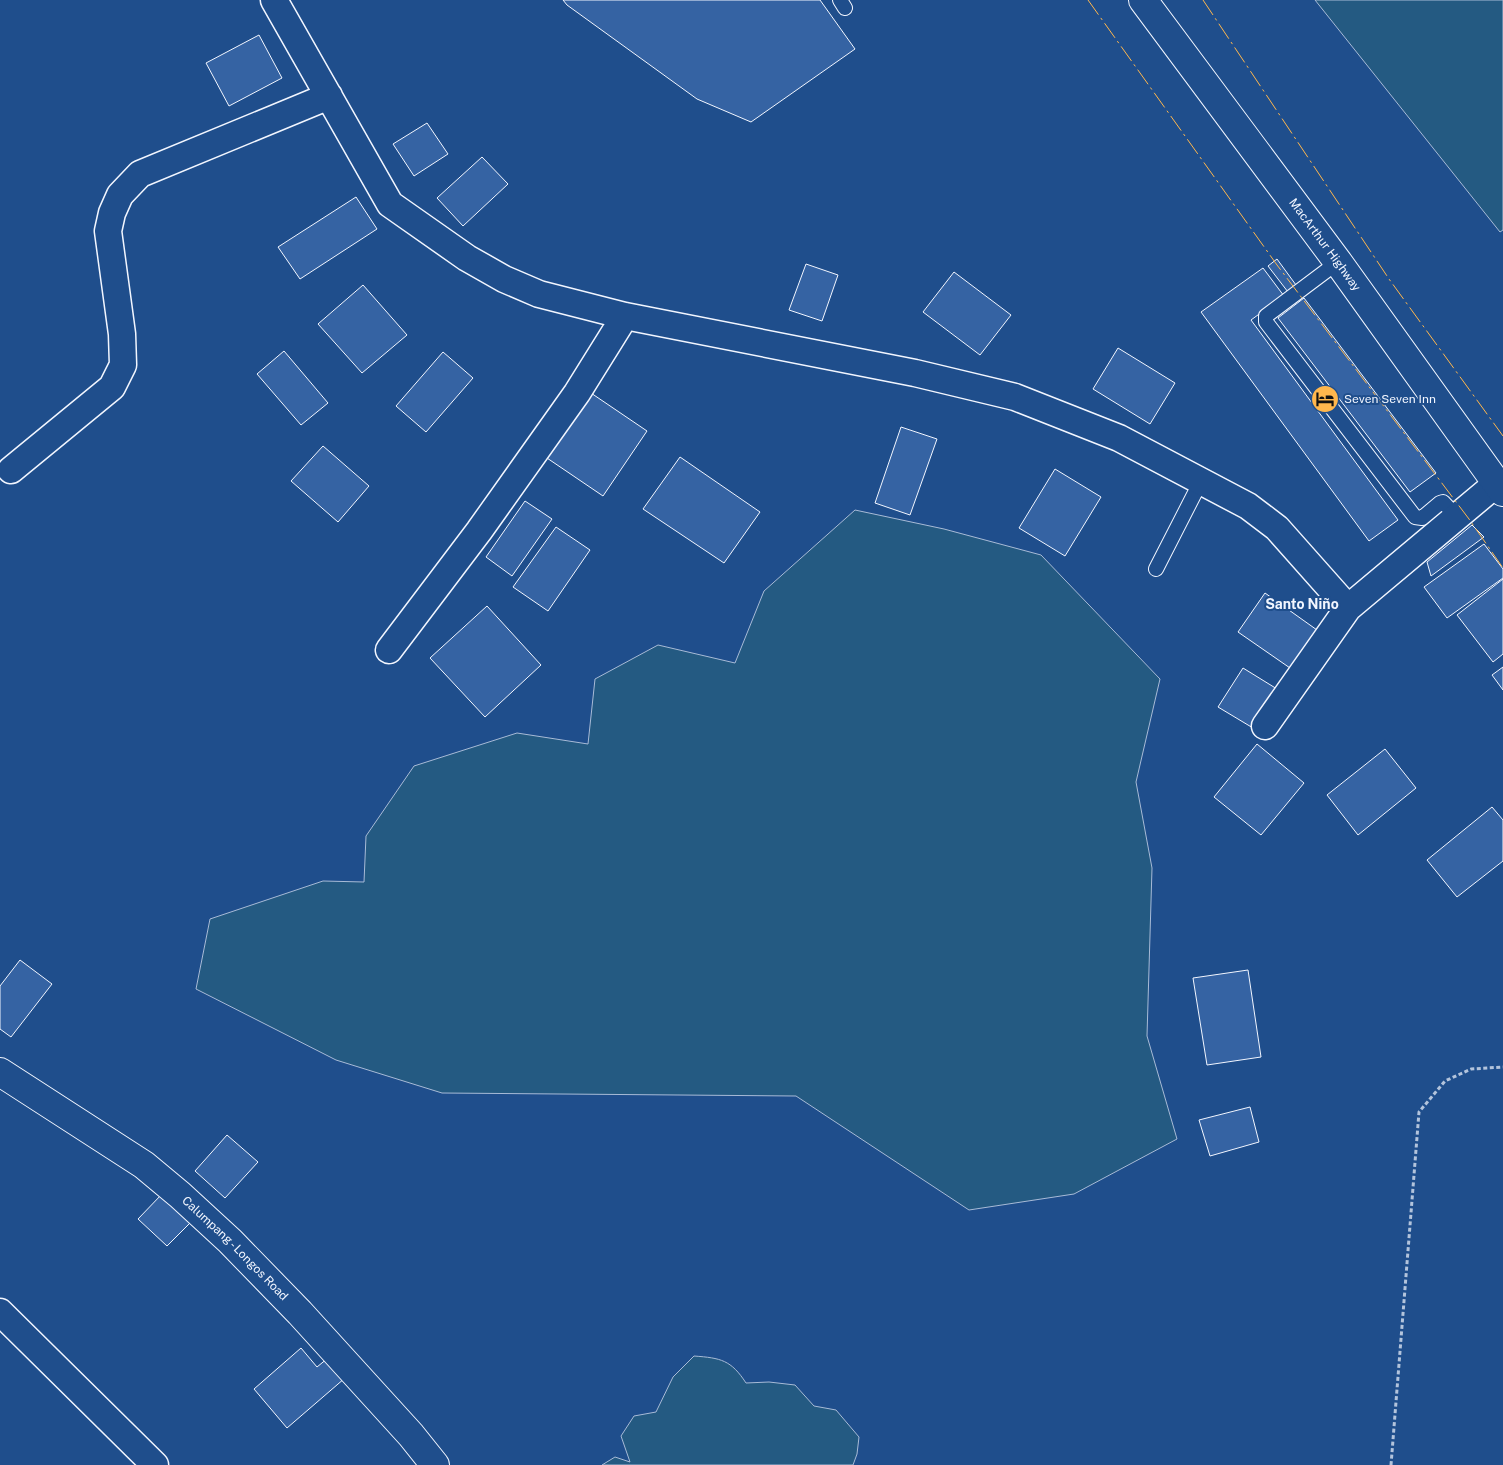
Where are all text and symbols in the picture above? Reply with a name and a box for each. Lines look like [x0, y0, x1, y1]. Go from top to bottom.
street label: MacArthur Highway [1286, 196, 1364, 294]
hotel icon: Seven Seven Inn [1310, 384, 1340, 414]
place label: Seven Seven Inn [1344, 392, 1436, 406]
district label: Santo Niño [1265, 596, 1339, 612]
street label: Calumpang - Longos Road [179, 1193, 291, 1303]

